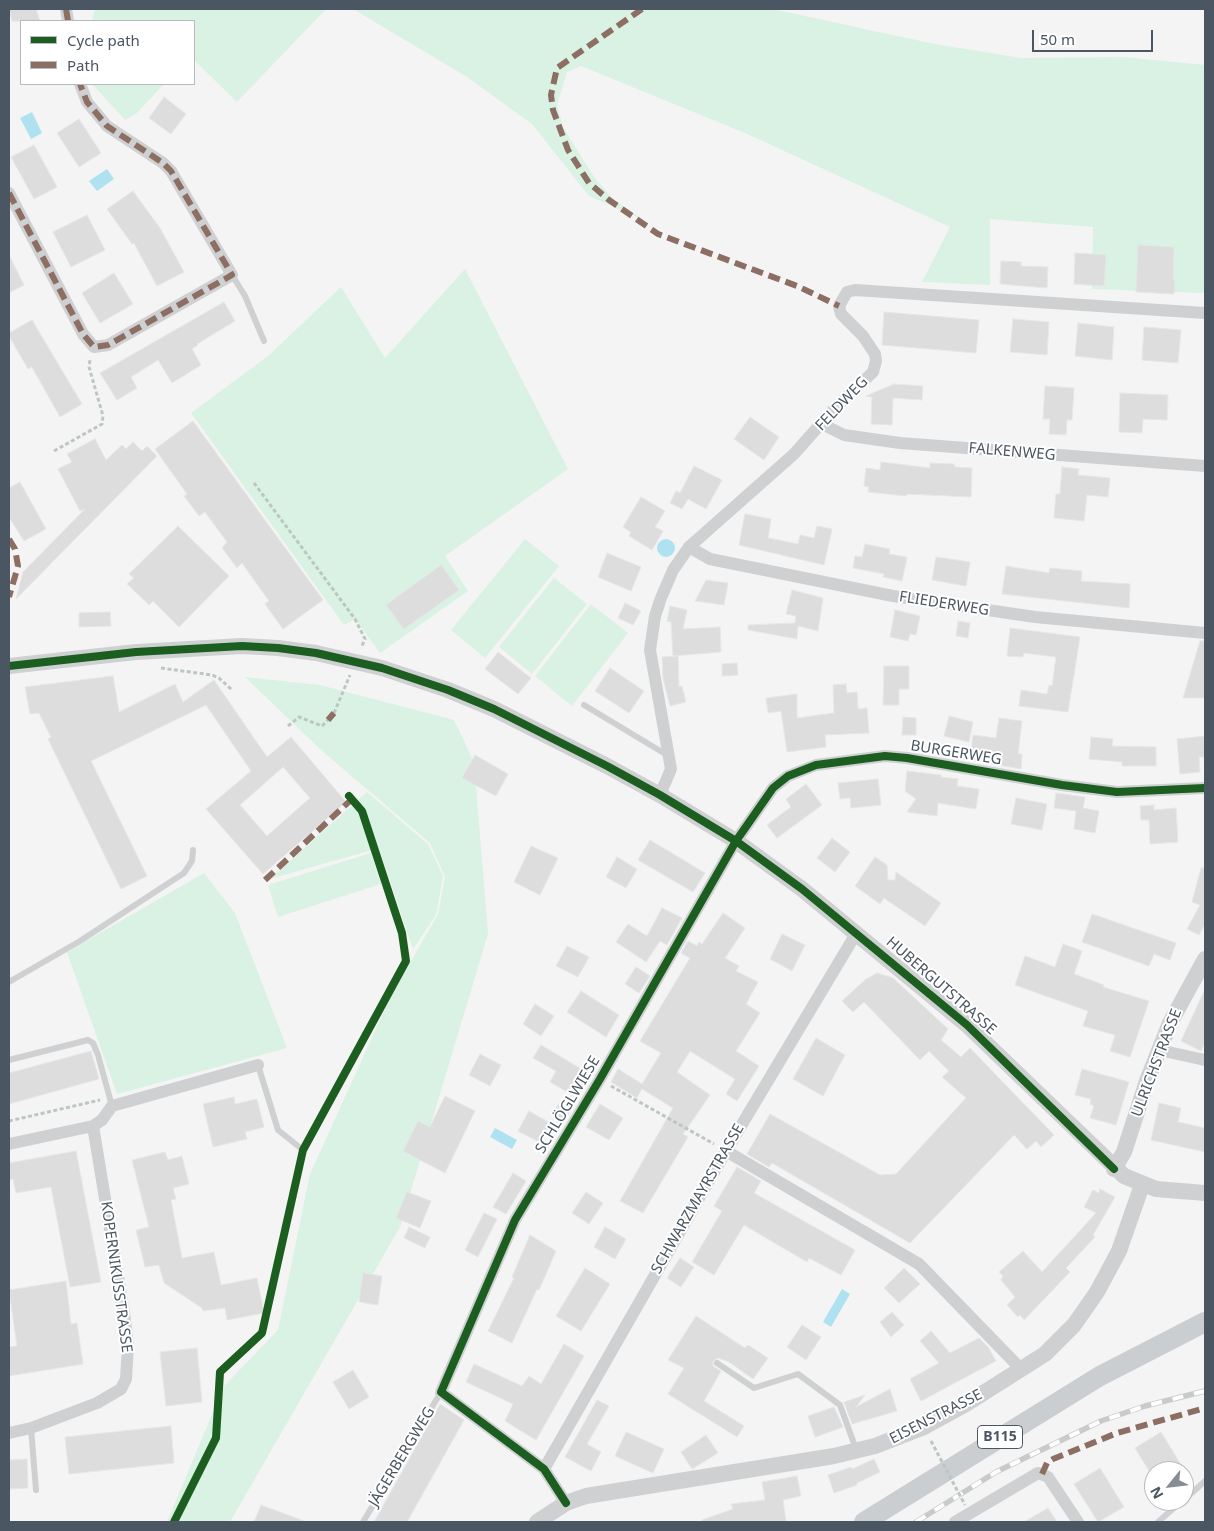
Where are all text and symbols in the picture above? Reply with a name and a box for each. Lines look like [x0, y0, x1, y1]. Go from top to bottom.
legend [20, 20, 195, 85]
scale bar [1034, 20, 1155, 52]
text: 50 m [1040, 29, 1075, 49]
text: Cycle path [67, 30, 140, 50]
text: Path [67, 55, 99, 75]
street label: FELDWEG [812, 373, 872, 435]
street label: FALKENWEG [968, 439, 1056, 465]
street label: FLIEDERWEG [898, 588, 990, 620]
street label: BURGERWEG [909, 737, 1003, 769]
street label: HUBERGUTSTRASSE [882, 933, 1000, 1039]
street label: ULRICHSTRASSE [1128, 1006, 1186, 1120]
street label: SCHLÖGLWIESE [532, 1053, 604, 1157]
street label: SCHWARZMAYRSTRASSE [648, 1121, 748, 1277]
street label: KOPERNIKUSSTRASSE [96, 1200, 136, 1354]
street label: EISENSTRASSE [887, 1386, 985, 1448]
street label: JÄGERBERGWEG [365, 1404, 439, 1510]
road number: B115 [978, 1425, 1022, 1448]
north arrow [1144, 1461, 1194, 1511]
text: N [1145, 1483, 1167, 1503]

